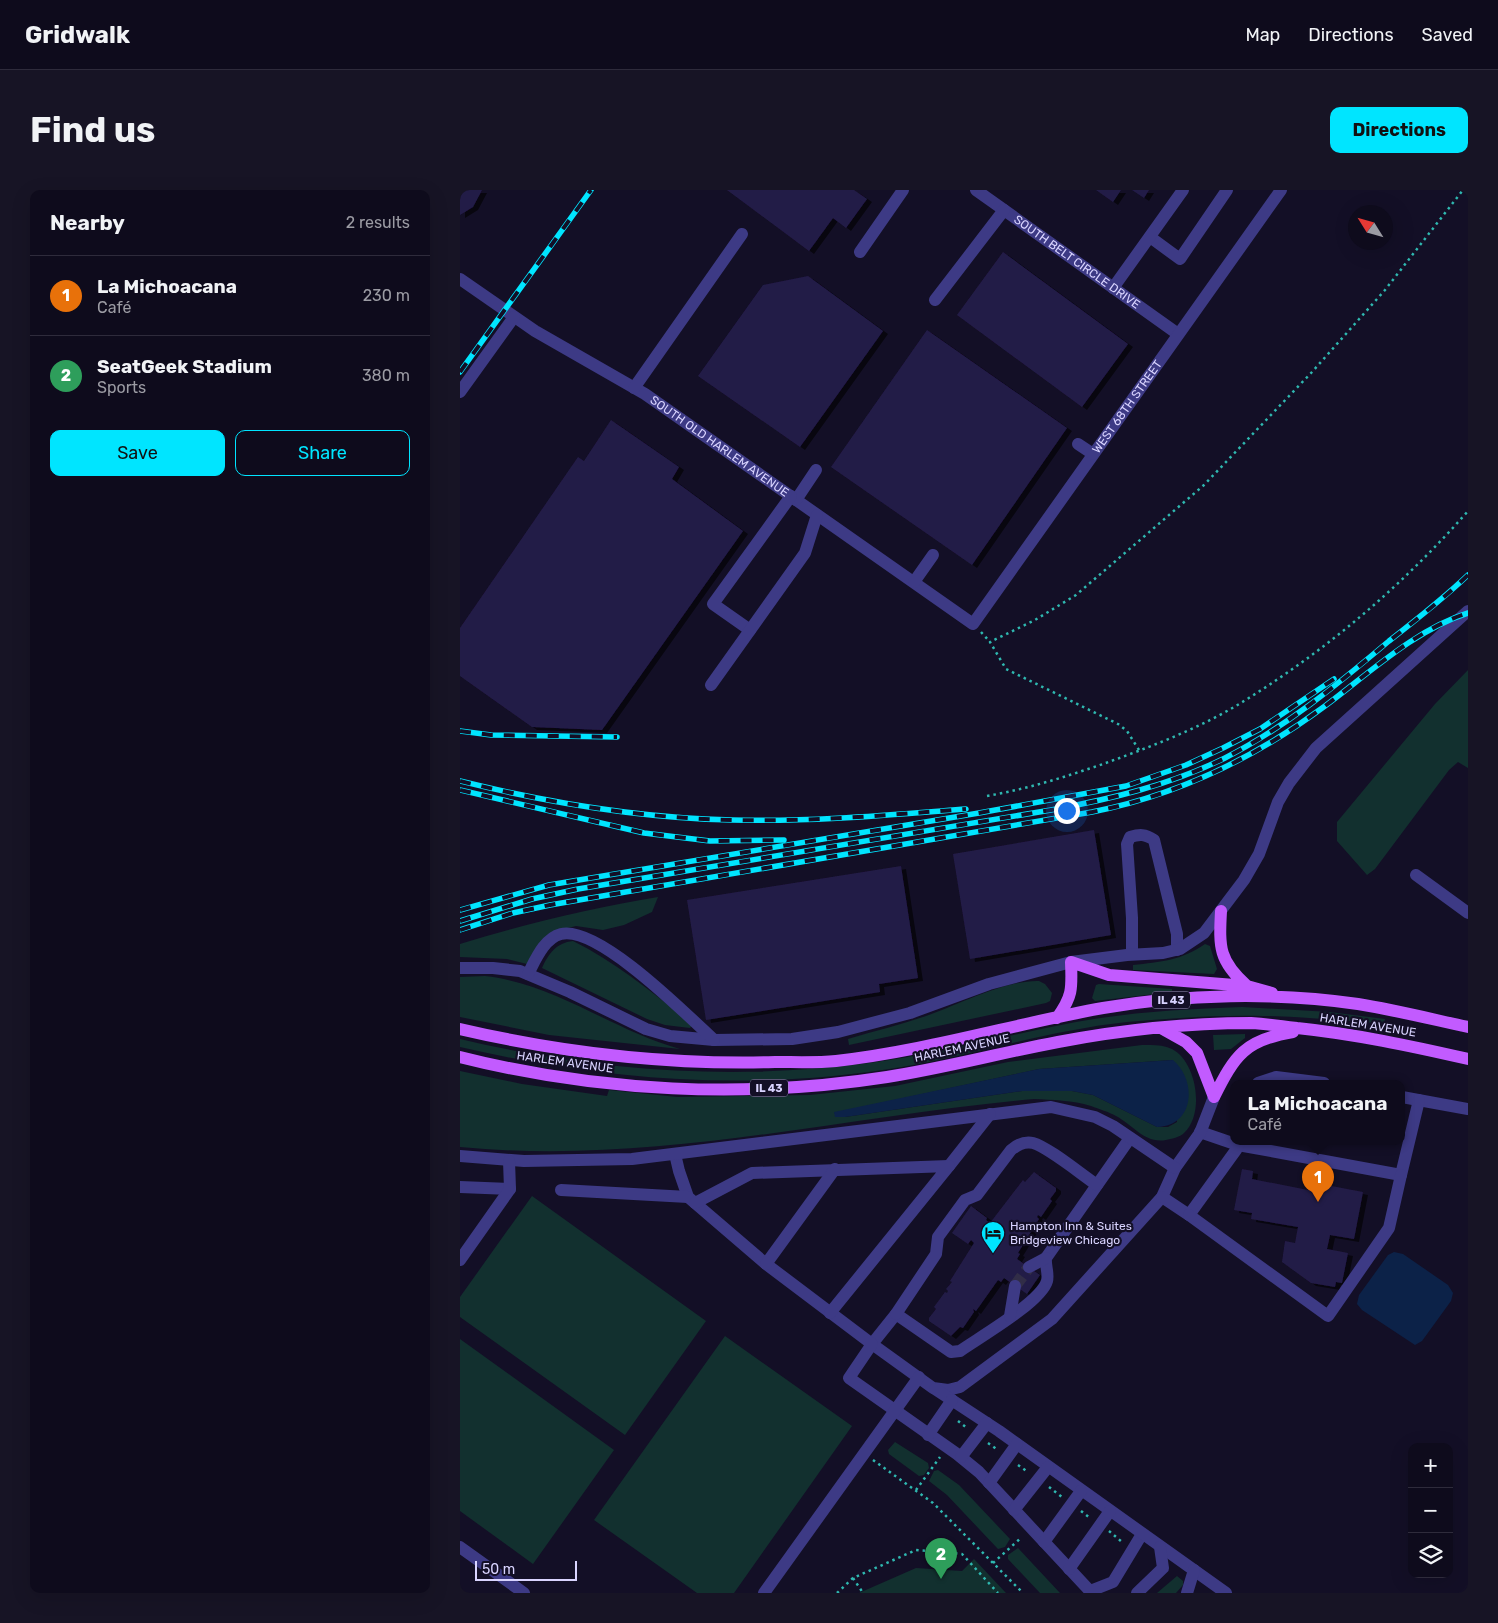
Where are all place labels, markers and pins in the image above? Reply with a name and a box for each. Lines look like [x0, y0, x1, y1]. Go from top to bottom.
pin: 1 [1302, 1161, 1334, 1202]
place label: Hampton Inn & Suites Bridgeview Chicago [1010, 1219, 1132, 1247]
hotel icon: Hampton Inn & Suites Bridgeview Chicago [980, 1220, 1006, 1254]
pin: 2 [925, 1538, 957, 1579]

